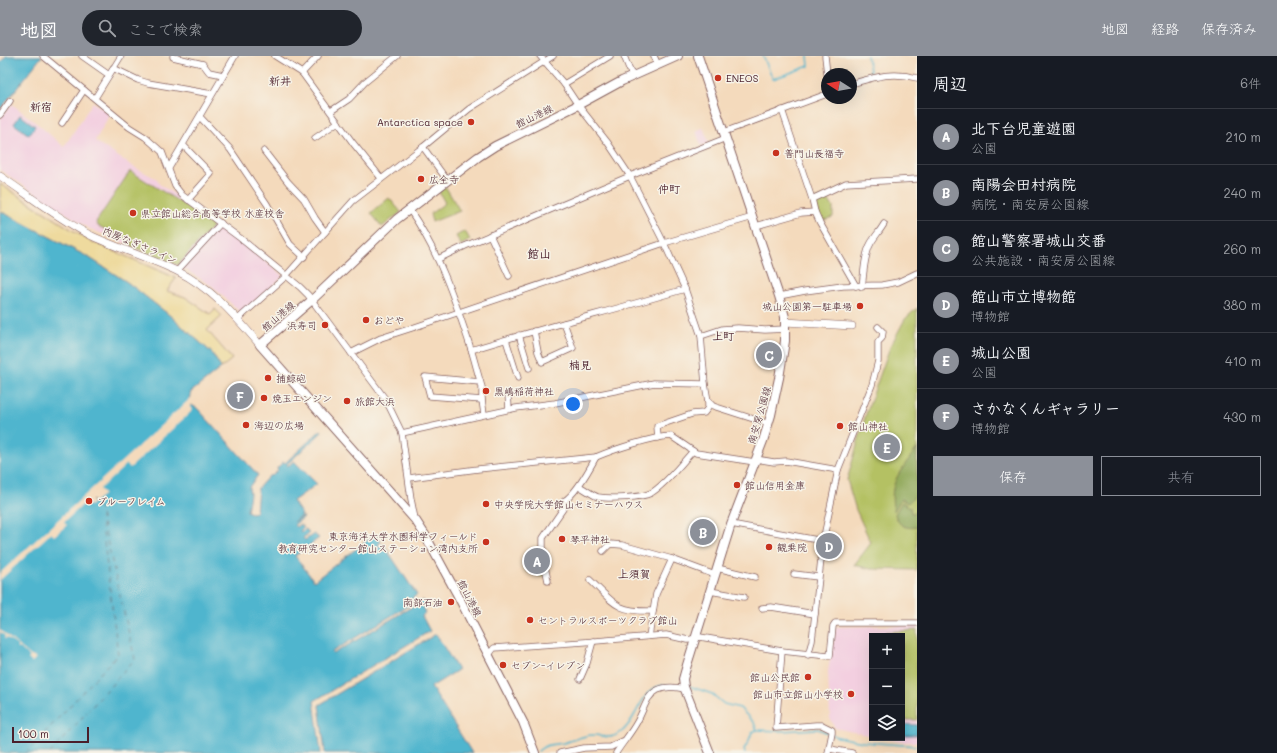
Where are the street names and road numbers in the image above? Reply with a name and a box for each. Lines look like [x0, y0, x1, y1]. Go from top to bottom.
street label: 館山港線 [513, 101, 555, 131]
street label: 内房なぎさライン [101, 223, 179, 267]
street label: 館山港線 [258, 298, 298, 334]
street label: 南安房公園線 [744, 384, 774, 446]
street label: 館山港線 [455, 577, 485, 619]

